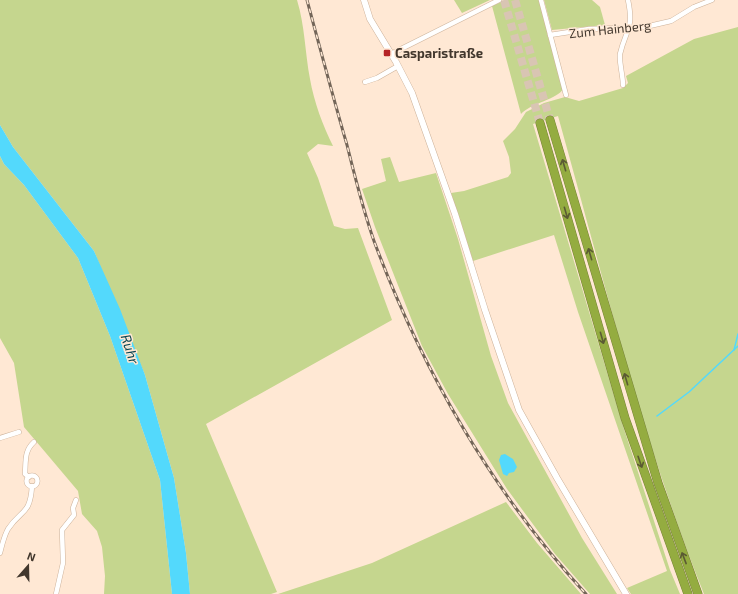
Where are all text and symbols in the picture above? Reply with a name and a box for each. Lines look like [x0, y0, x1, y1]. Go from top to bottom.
street label: Zum Hainberg [568, 17, 652, 41]
place label: Casparistraße [395, 45, 483, 61]
marker: Casparistraße [382, 48, 392, 58]
one-way arrow [560, 159, 567, 172]
one-way arrow [563, 207, 570, 220]
one-way arrow [586, 247, 593, 260]
one-way arrow [599, 331, 606, 344]
water label: Ruhr [118, 332, 143, 366]
one-way arrow [622, 372, 629, 385]
one-way arrow [637, 456, 645, 468]
north arrow [8, 546, 48, 586]
text: N [26, 549, 38, 564]
one-way arrow [679, 552, 687, 564]

